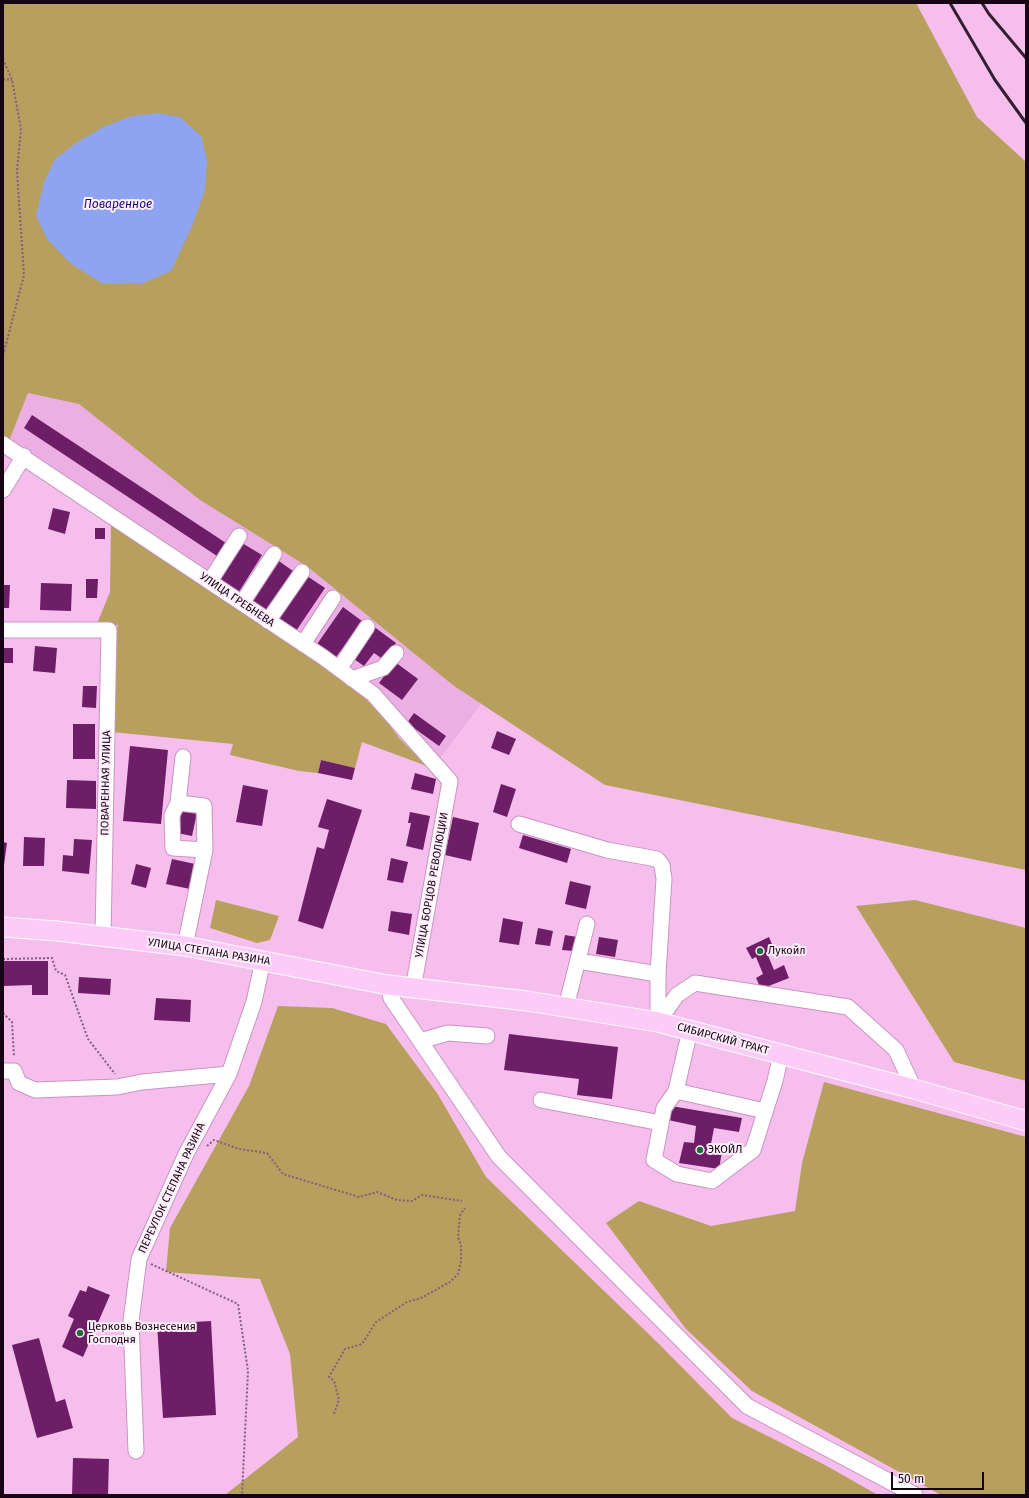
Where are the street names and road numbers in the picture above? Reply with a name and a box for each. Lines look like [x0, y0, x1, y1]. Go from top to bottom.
street label: УЛИЦА ГРЕБНЕВА [197, 570, 277, 630]
street label: ПОВАРЕННАЯ УЛИЦА [98, 730, 114, 836]
street label: УЛИЦА БОРЦОВ РЕВОЛЮЦИИ [413, 811, 451, 959]
street label: УЛИЦА СТЕПАНА РАЗИНА [147, 936, 271, 968]
street label: СИБИРСКИЙ ТРАКТ [676, 1020, 770, 1058]
street label: ПЕРЕУЛОК СТЕПАНА РАЗИНА [136, 1121, 208, 1255]

